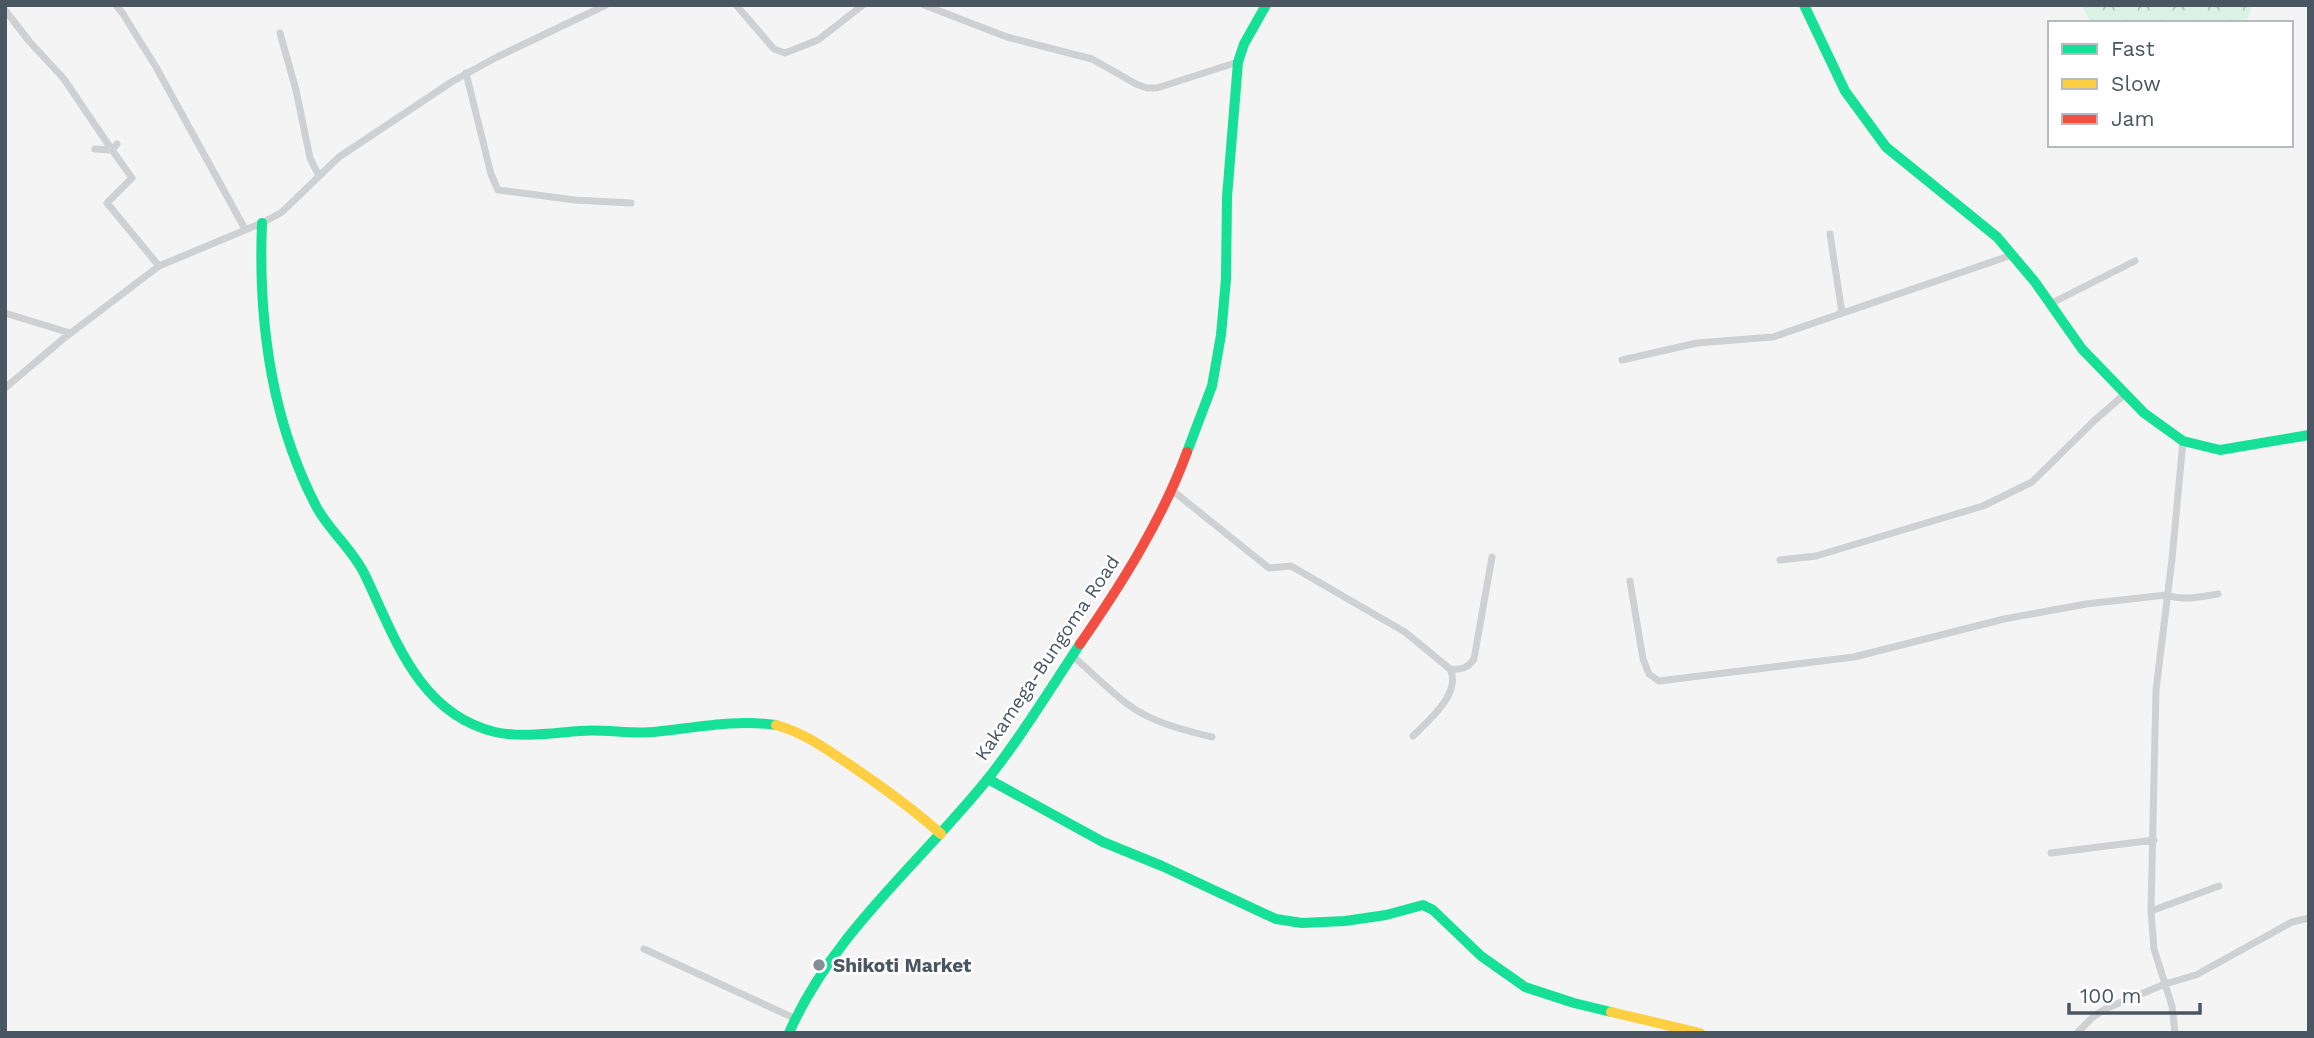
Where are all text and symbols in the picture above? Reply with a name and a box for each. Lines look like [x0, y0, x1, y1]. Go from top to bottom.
legend [2048, 21, 2293, 147]
text: Fast [2111, 36, 2155, 61]
text: Slow [2111, 71, 2161, 96]
text: Jam [2111, 106, 2154, 131]
street label: Kakamega-Bungoma Road [970, 551, 1124, 765]
place label: Shikoti Market [833, 954, 972, 977]
marker: Shikoti Market [811, 957, 827, 973]
scale bar [2069, 972, 2200, 1016]
text: 100 m [2080, 983, 2142, 1008]

